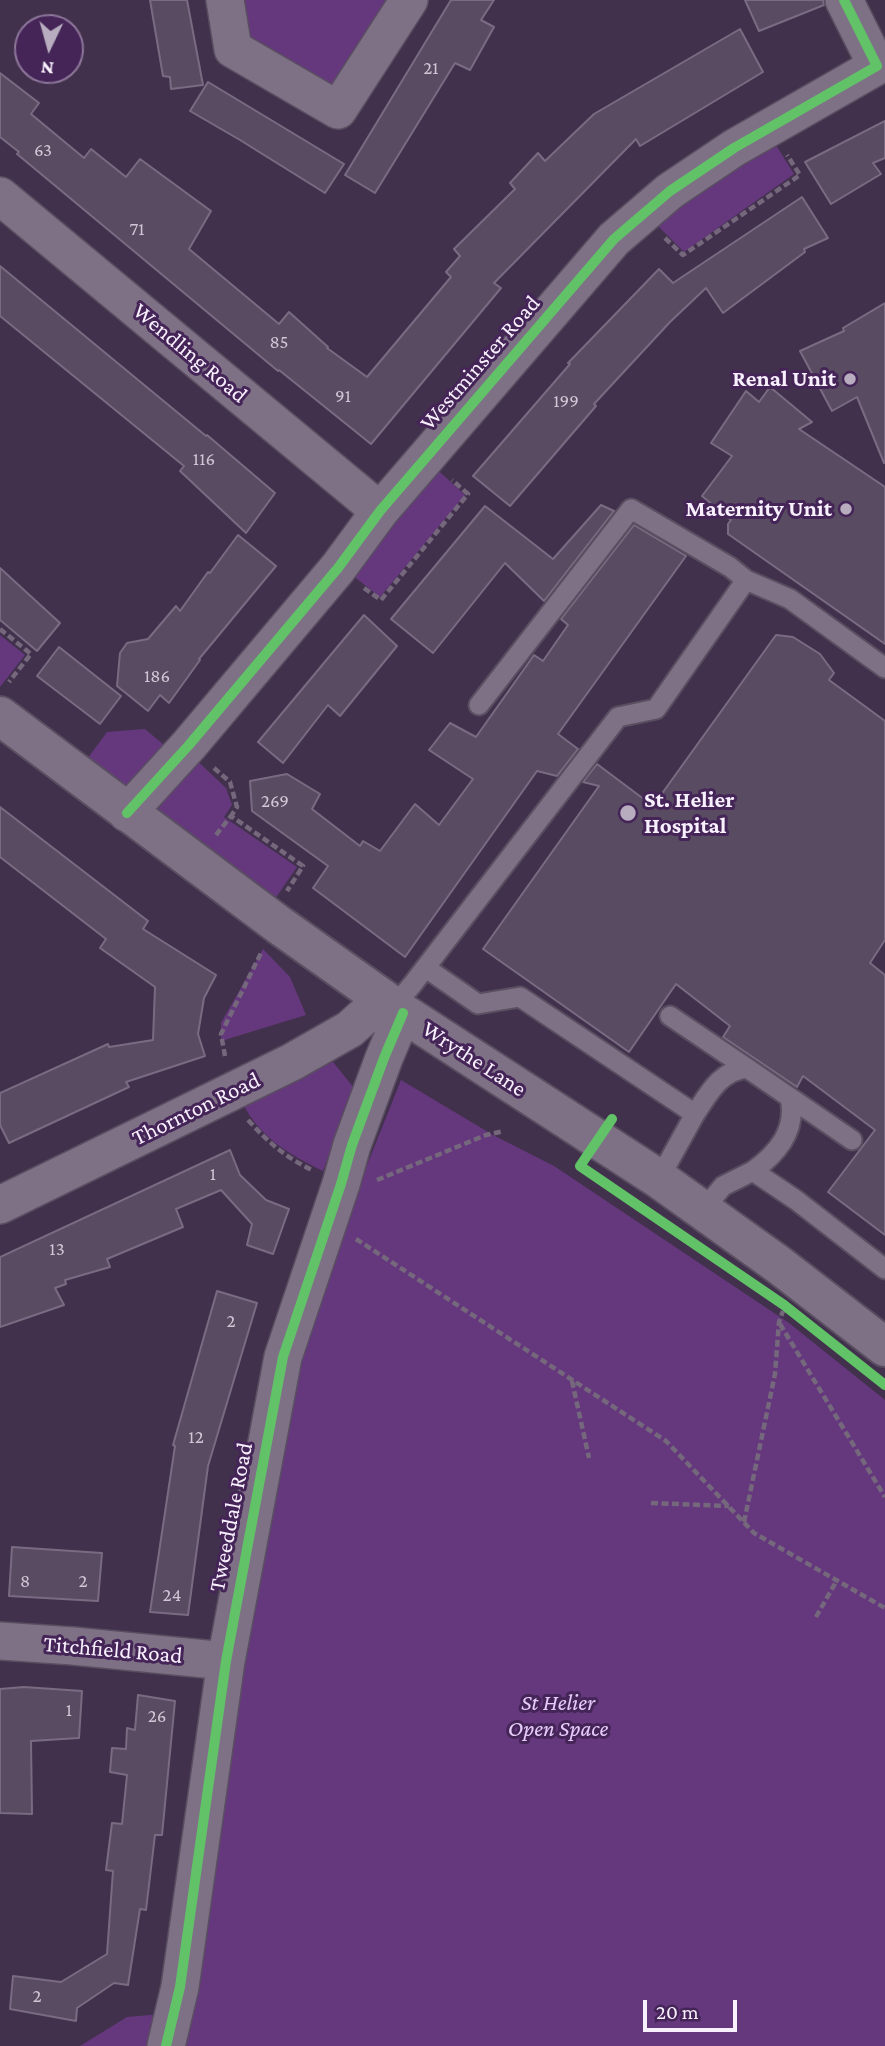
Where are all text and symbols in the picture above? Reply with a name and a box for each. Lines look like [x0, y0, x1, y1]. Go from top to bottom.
north arrow [14, 14, 84, 84]
text: N [40, 57, 55, 79]
house number: 21 [423, 57, 439, 79]
house number: 63 [34, 139, 52, 161]
house number: 71 [129, 218, 145, 240]
street label: Westminster Road [414, 290, 546, 436]
street label: Wendling Road [127, 297, 253, 409]
house number: 85 [270, 331, 288, 353]
place label: Renal Unit [732, 365, 836, 393]
marker: Renal Unit [842, 371, 858, 387]
house number: 91 [335, 385, 351, 407]
house number: 199 [553, 390, 579, 412]
house number: 116 [193, 448, 215, 470]
place label: Maternity Unit [685, 495, 832, 523]
marker: Maternity Unit [838, 501, 854, 517]
house number: 186 [144, 665, 170, 687]
place label: St. Helier Hospital [644, 786, 734, 840]
house number: 269 [261, 790, 289, 812]
marker: St. Helier Hospital [618, 803, 638, 823]
street label: Wrythe Lane [417, 1015, 531, 1103]
street label: Thornton Road [127, 1066, 265, 1152]
house number: 1 [210, 1163, 216, 1185]
house number: 13 [49, 1238, 65, 1260]
house number: 2 [226, 1310, 236, 1332]
house number: 12 [188, 1426, 204, 1448]
street label: Tweeddale Road [203, 1440, 259, 1594]
house number: 8 [20, 1570, 30, 1592]
house number: 2 [78, 1570, 88, 1592]
house number: 24 [163, 1584, 181, 1606]
street label: Titchfield Road [42, 1630, 184, 1670]
park label: St Helier Open Space [508, 1689, 608, 1743]
house number: 1 [66, 1699, 72, 1721]
house number: 26 [148, 1705, 166, 1727]
house number: 2 [32, 1985, 42, 2007]
scale bar [647, 1986, 742, 2030]
text: 20 m [656, 2000, 699, 2024]

